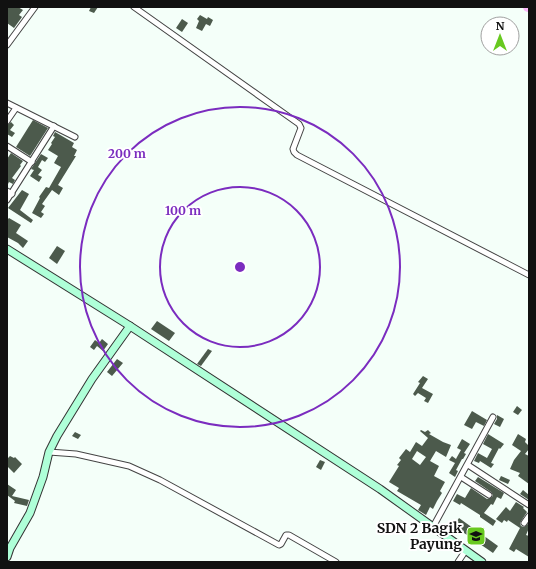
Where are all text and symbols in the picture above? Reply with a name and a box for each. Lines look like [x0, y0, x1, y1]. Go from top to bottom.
north arrow [480, 16, 520, 56]
text: N [496, 19, 505, 33]
text: 200 m [108, 146, 146, 161]
text: 100 m [165, 203, 201, 218]
centre of rings [233, 260, 247, 274]
place label: SDN 2 Bagik Payung [377, 519, 463, 553]
school or university icon: SDN 2 Bagik Payung [465, 525, 487, 547]

